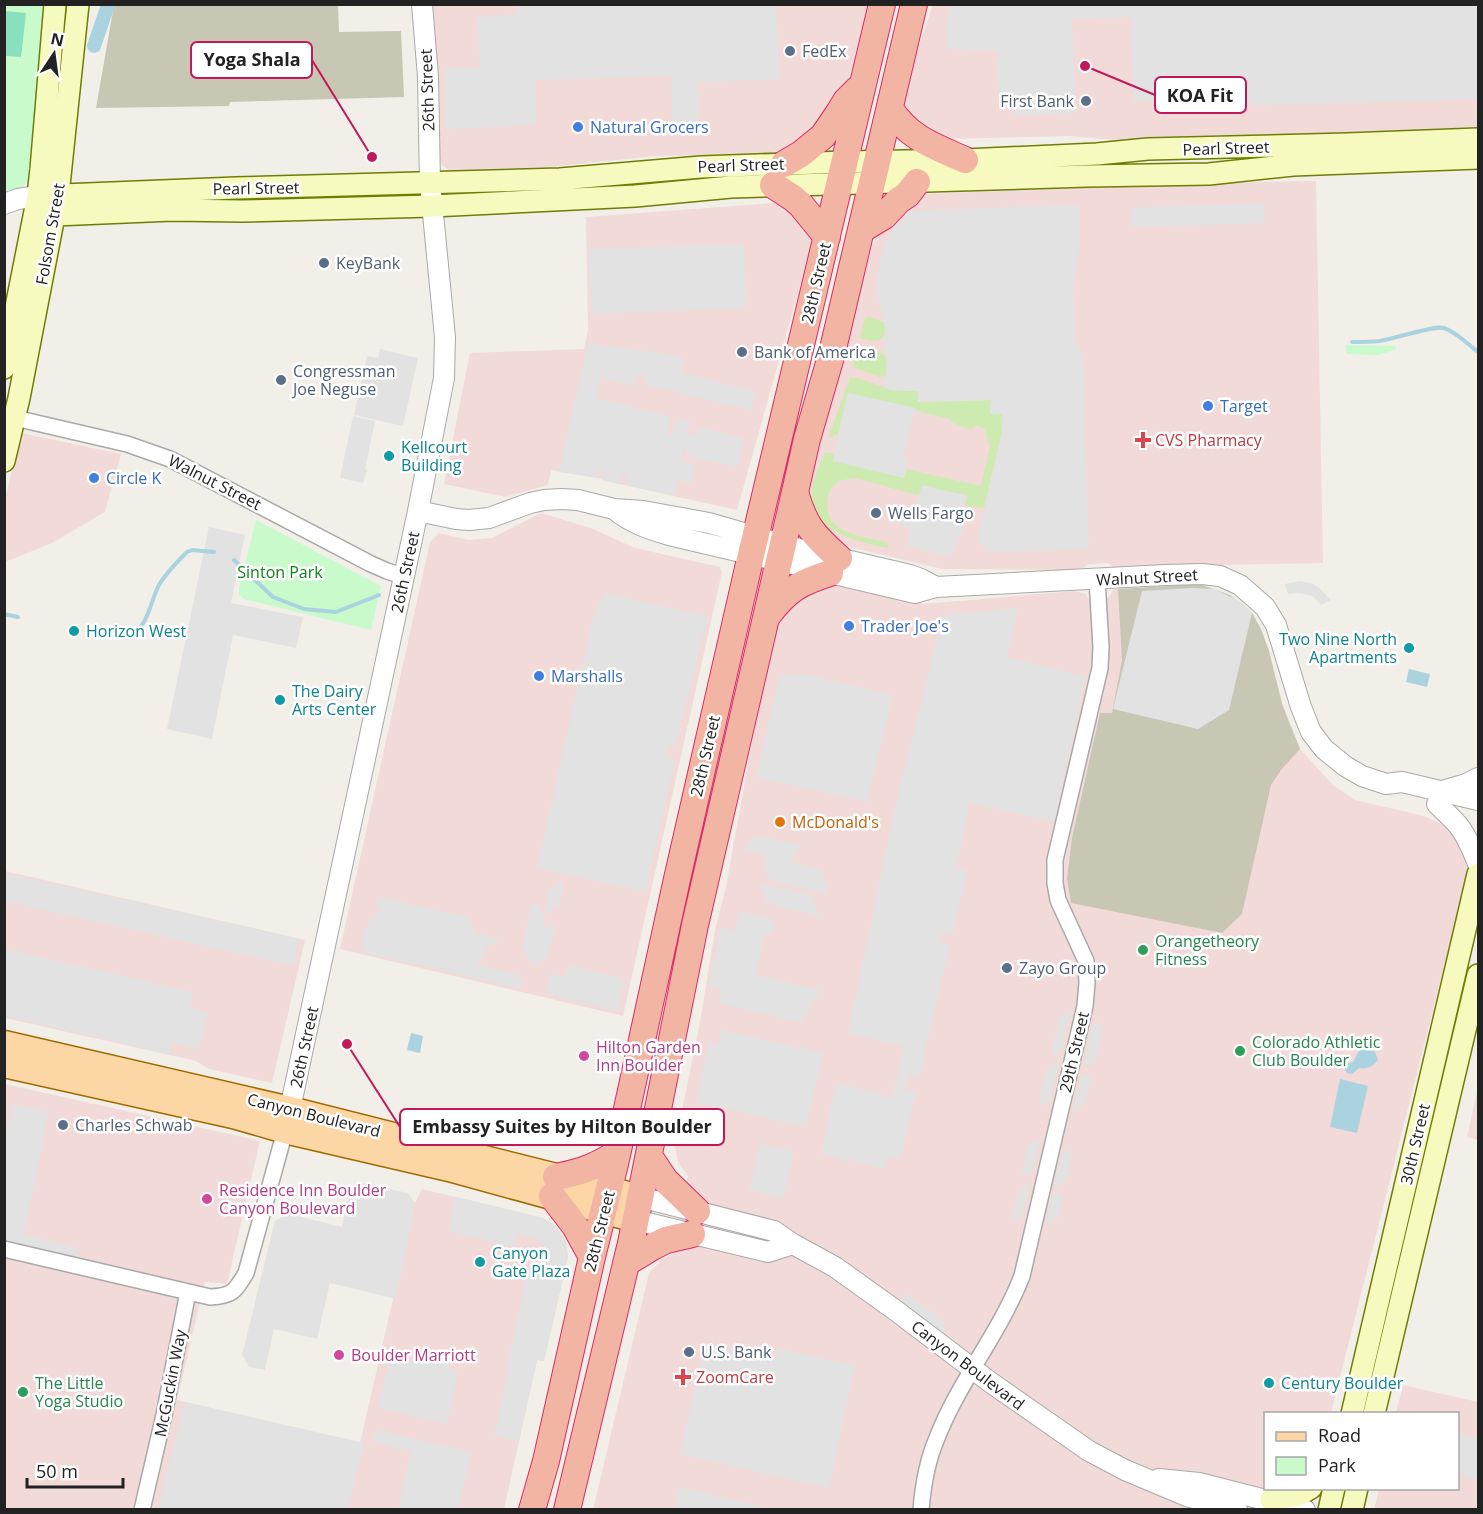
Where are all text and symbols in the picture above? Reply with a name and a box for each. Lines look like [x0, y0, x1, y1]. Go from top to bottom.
north arrow [24, 24, 84, 84]
text: N [49, 27, 66, 52]
place label: FedEx [802, 40, 847, 62]
callout: Yoga Shala [191, 42, 312, 78]
marker: FedEx [783, 44, 797, 58]
text: Yoga Shala [203, 47, 301, 71]
street label: 26th Street [415, 48, 439, 132]
callout: KOA Fit [1155, 77, 1246, 113]
text: KOA Fit [1167, 83, 1233, 107]
place label: First Bank [1000, 90, 1075, 112]
marker: First Bank [1079, 94, 1093, 108]
place label: Natural Grocers [590, 116, 709, 138]
marker: Natural Grocers [571, 120, 585, 134]
street label: Pearl Street [1182, 135, 1270, 161]
street label: Pearl Street [697, 152, 785, 178]
street label: Pearl Street [212, 176, 300, 200]
street label: Folsom Street [30, 181, 70, 287]
street label: 28th Street [796, 240, 836, 326]
place label: KeyBank [336, 252, 401, 274]
marker: KeyBank [317, 256, 331, 270]
place label: Bank of America [754, 341, 876, 363]
marker: Bank of America [735, 345, 749, 359]
place label: Congressman Joe Neguse [291, 360, 396, 400]
marker: Congressman Joe Neguse [274, 373, 288, 387]
place label: Target [1220, 395, 1268, 417]
marker: Target [1201, 399, 1215, 413]
place label: CVS Pharmacy [1155, 429, 1263, 451]
marker: CVS Pharmacy [1136, 433, 1150, 447]
place label: Kellcourt Building [401, 436, 468, 476]
street label: Walnut Street [165, 449, 266, 515]
marker: Kellcourt Building [382, 449, 396, 463]
place label: Circle K [106, 467, 162, 489]
marker: Circle K [87, 471, 101, 485]
place label: Wells Fargo [888, 502, 974, 524]
marker: Wells Fargo [869, 506, 883, 520]
street label: 26th Street [386, 529, 424, 615]
park label: Sinton Park [237, 561, 323, 583]
street label: Walnut Street [1096, 563, 1199, 591]
place label: Trader Joe's [861, 615, 949, 637]
marker: Trader Joe's [842, 619, 856, 633]
place label: Horizon West [86, 620, 186, 642]
marker: Horizon West [67, 624, 81, 638]
place label: Two Nine North Apartments [1279, 628, 1397, 668]
marker: Two Nine North Apartments [1402, 641, 1416, 655]
place label: Marshalls [551, 665, 623, 687]
marker: Marshalls [532, 669, 546, 683]
place label: The Dairy Arts Center [292, 680, 377, 720]
marker: The Dairy Arts Center [273, 693, 287, 707]
street label: 28th Street [685, 713, 725, 799]
place label: McDonald's [792, 811, 879, 833]
marker: McDonald's [773, 815, 787, 829]
place label: Orangetheory Fitness [1155, 930, 1260, 970]
marker: Orangetheory Fitness [1136, 943, 1150, 957]
place label: Zayo Group [1019, 957, 1106, 979]
marker: Zayo Group [1000, 961, 1014, 975]
street label: 26th Street [285, 1004, 323, 1090]
street label: 29th Street [1054, 1009, 1094, 1095]
place label: Colorado Athletic Club Boulder [1252, 1031, 1381, 1071]
place label: Hilton Garden Inn Boulder [596, 1036, 701, 1076]
marker: Colorado Athletic Club Boulder [1233, 1044, 1247, 1058]
marker: Hilton Garden Inn Boulder [577, 1049, 591, 1063]
street label: Canyon Boulevard [245, 1088, 383, 1142]
street label: 30th Street [1395, 1101, 1435, 1187]
callout: Embassy Suites by Hilton Boulder [400, 1109, 724, 1145]
place label: Charles Schwab [75, 1114, 192, 1136]
text: Embassy Suites by Hilton Boulder [412, 1114, 712, 1138]
marker: Charles Schwab [56, 1118, 70, 1132]
place label: Residence Inn Boulder Canyon Boulevard [219, 1179, 387, 1219]
street label: 28th Street [578, 1188, 620, 1274]
marker: Residence Inn Boulder Canyon Boulevard [200, 1192, 214, 1206]
place label: Canyon Gate Plaza [492, 1242, 570, 1282]
marker: Canyon Gate Plaza [473, 1255, 487, 1269]
street label: Canyon Boulevard [907, 1315, 1029, 1415]
street label: McGuckin Way [149, 1326, 191, 1439]
place label: U.S. Bank [701, 1341, 772, 1363]
place label: Boulder Marriott [351, 1344, 476, 1366]
marker: U.S. Bank [682, 1345, 696, 1359]
marker: Boulder Marriott [332, 1348, 346, 1362]
place label: ZoomCare [696, 1366, 774, 1388]
marker: ZoomCare [674, 1368, 692, 1386]
place label: The Little Yoga Studio [35, 1372, 123, 1412]
place label: Century Boulder [1281, 1372, 1404, 1394]
marker: Century Boulder [1262, 1376, 1276, 1390]
marker: The Little Yoga Studio [16, 1385, 30, 1399]
legend [1264, 1412, 1459, 1490]
text: Road [1318, 1423, 1361, 1447]
scale bar [27, 1451, 123, 1489]
text: Park [1318, 1453, 1356, 1477]
text: 50 m [36, 1459, 78, 1483]

